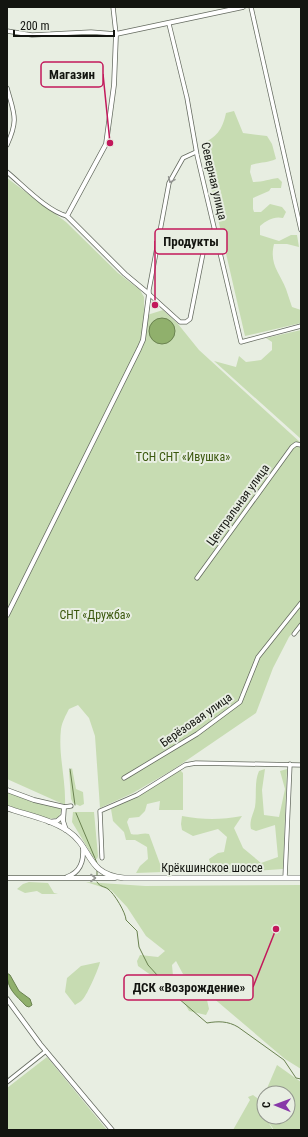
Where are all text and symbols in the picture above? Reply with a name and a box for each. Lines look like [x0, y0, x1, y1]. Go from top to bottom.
scale bar [14, 12, 114, 38]
text: 200 m [20, 19, 50, 33]
callout: Магазин [41, 62, 103, 87]
text: Магазин [49, 67, 95, 82]
street label: Северная улица [198, 141, 230, 222]
one-way arrow [168, 176, 176, 183]
callout: Продукты [155, 229, 227, 254]
text: Продукты [163, 234, 219, 249]
park label: ТСН СНТ «Ивушка» [136, 450, 230, 464]
street label: Центральная улица [204, 461, 272, 549]
park label: СНТ «Дружба» [59, 608, 131, 622]
street label: Берёзовая улица [157, 690, 235, 750]
street label: Крёкшинское шоссе [161, 861, 263, 875]
one-way arrow [90, 874, 96, 882]
callout: ДСК «Возрождение» [124, 975, 253, 1000]
text: ДСК «Возрождение» [133, 980, 246, 995]
north arrow [256, 1085, 296, 1125]
text: С [260, 1102, 273, 1108]

